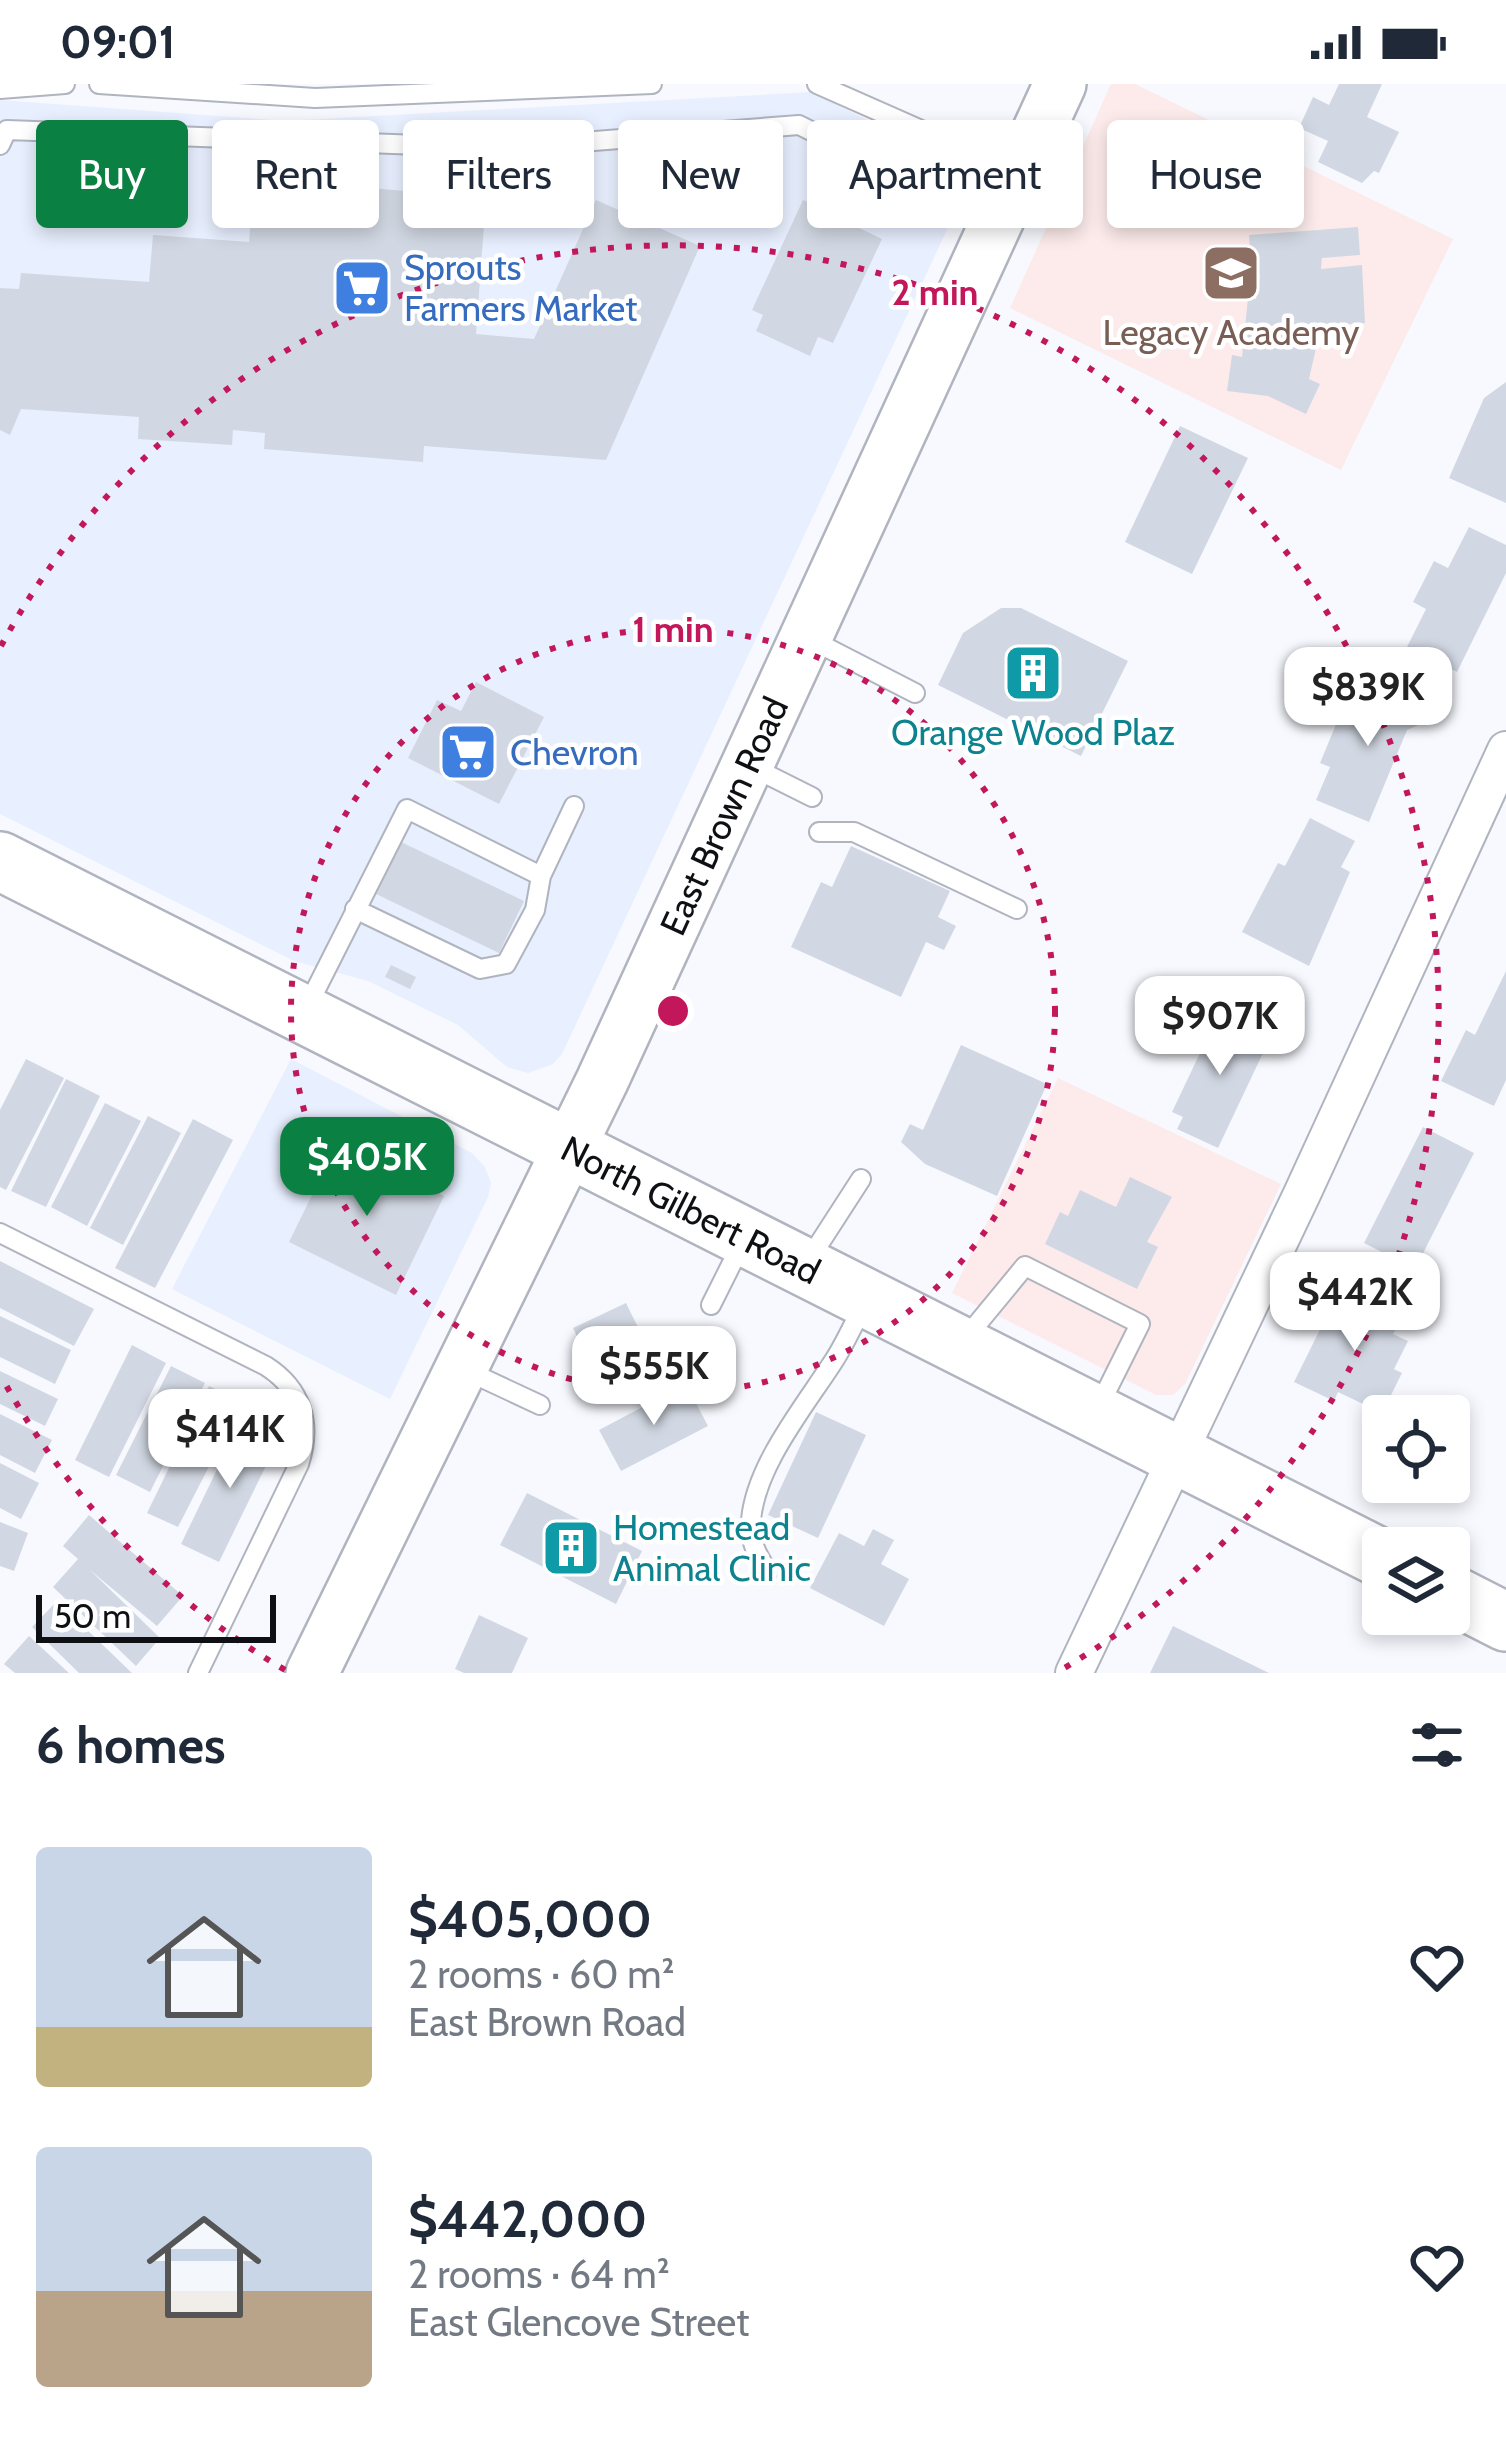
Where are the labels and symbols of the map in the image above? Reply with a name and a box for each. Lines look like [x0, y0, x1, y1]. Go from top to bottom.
school or university icon: Legacy Academy [1200, 242, 1262, 304]
place label: Sprouts Farmers Market [404, 245, 637, 330]
supermarket icon: Sprouts Farmers Market [331, 257, 393, 319]
text: 2 min [892, 270, 978, 314]
place label: Legacy Academy [1102, 310, 1360, 354]
text: 1 min [632, 607, 714, 651]
building icon: Orange Wood Plaz [1002, 642, 1064, 704]
pin: $839K [1284, 647, 1452, 749]
street label: East Brown Road [650, 690, 797, 942]
place label: Orange Wood Plaz [891, 710, 1175, 754]
supermarket icon: Chevron [437, 721, 499, 783]
place label: Chevron [510, 730, 639, 774]
pin: $907K [1136, 976, 1304, 1078]
centre of rings [652, 990, 694, 1032]
pin: $405K [283, 1117, 451, 1219]
street label: North Gilbert Road [554, 1126, 828, 1293]
pin: $442K [1271, 1252, 1439, 1354]
pin: $555K [570, 1326, 738, 1428]
pin: $414K [146, 1389, 314, 1491]
place label: Homestead Animal Clinic [613, 1505, 811, 1590]
building icon: Homestead Animal Clinic [540, 1517, 602, 1579]
scale bar [36, 1589, 276, 1642]

